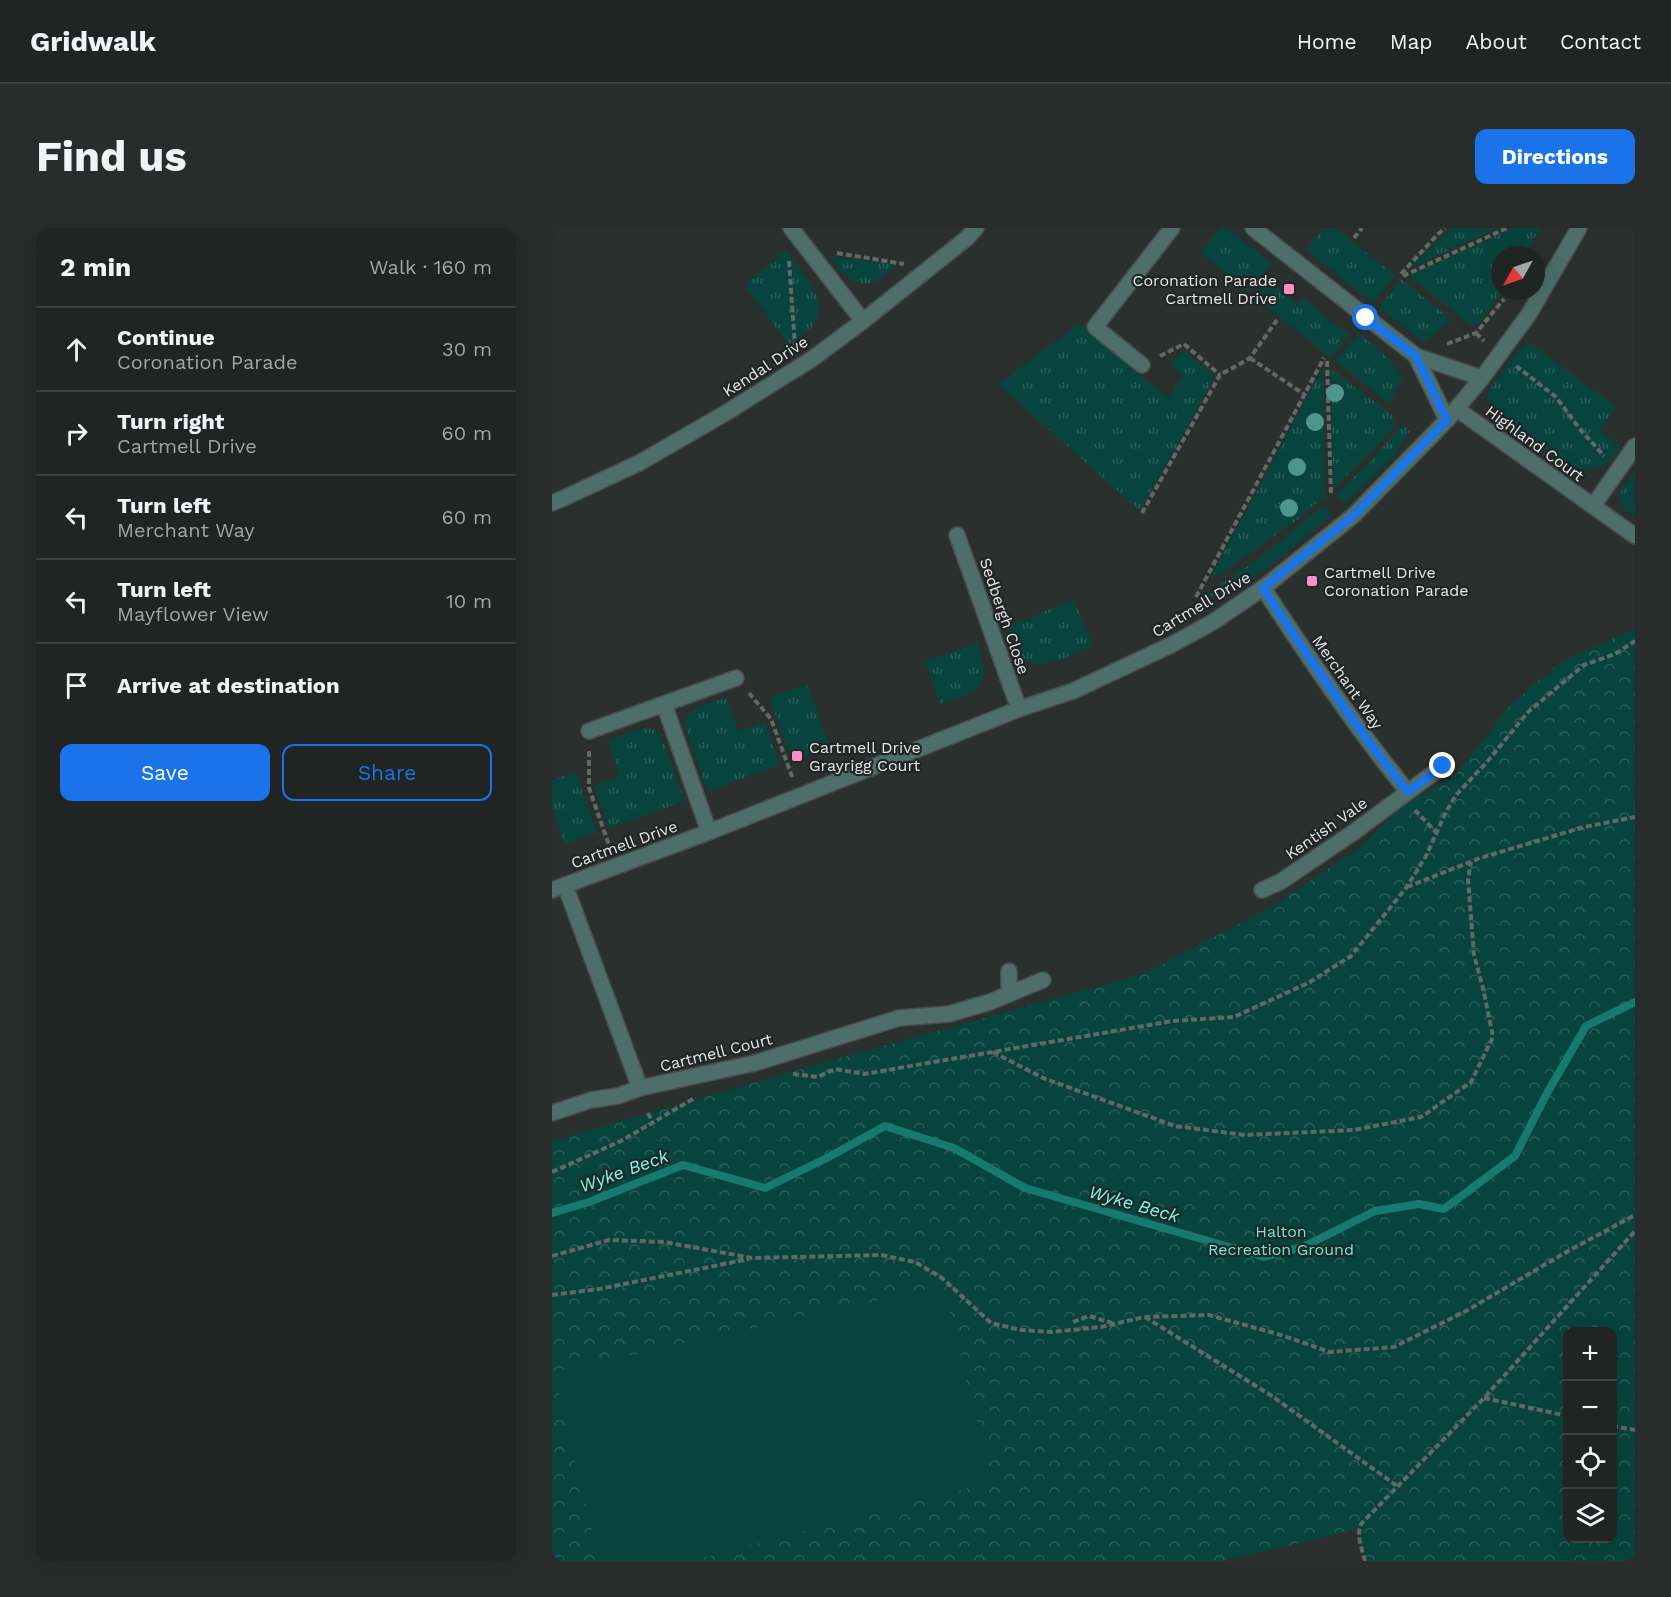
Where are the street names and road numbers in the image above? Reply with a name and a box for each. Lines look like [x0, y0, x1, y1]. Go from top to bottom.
street label: Kendal Drive [719, 332, 811, 401]
street label: Highland Court [1482, 401, 1588, 486]
street label: Sedbergh Close [976, 555, 1033, 677]
street label: Cartmell Drive [1148, 568, 1254, 641]
street label: Merchant Way [1308, 632, 1387, 733]
street label: Kentish Vale [1282, 793, 1371, 864]
street label: Cartmell Drive [568, 816, 680, 873]
street label: Cartmell Court [658, 1029, 775, 1076]

